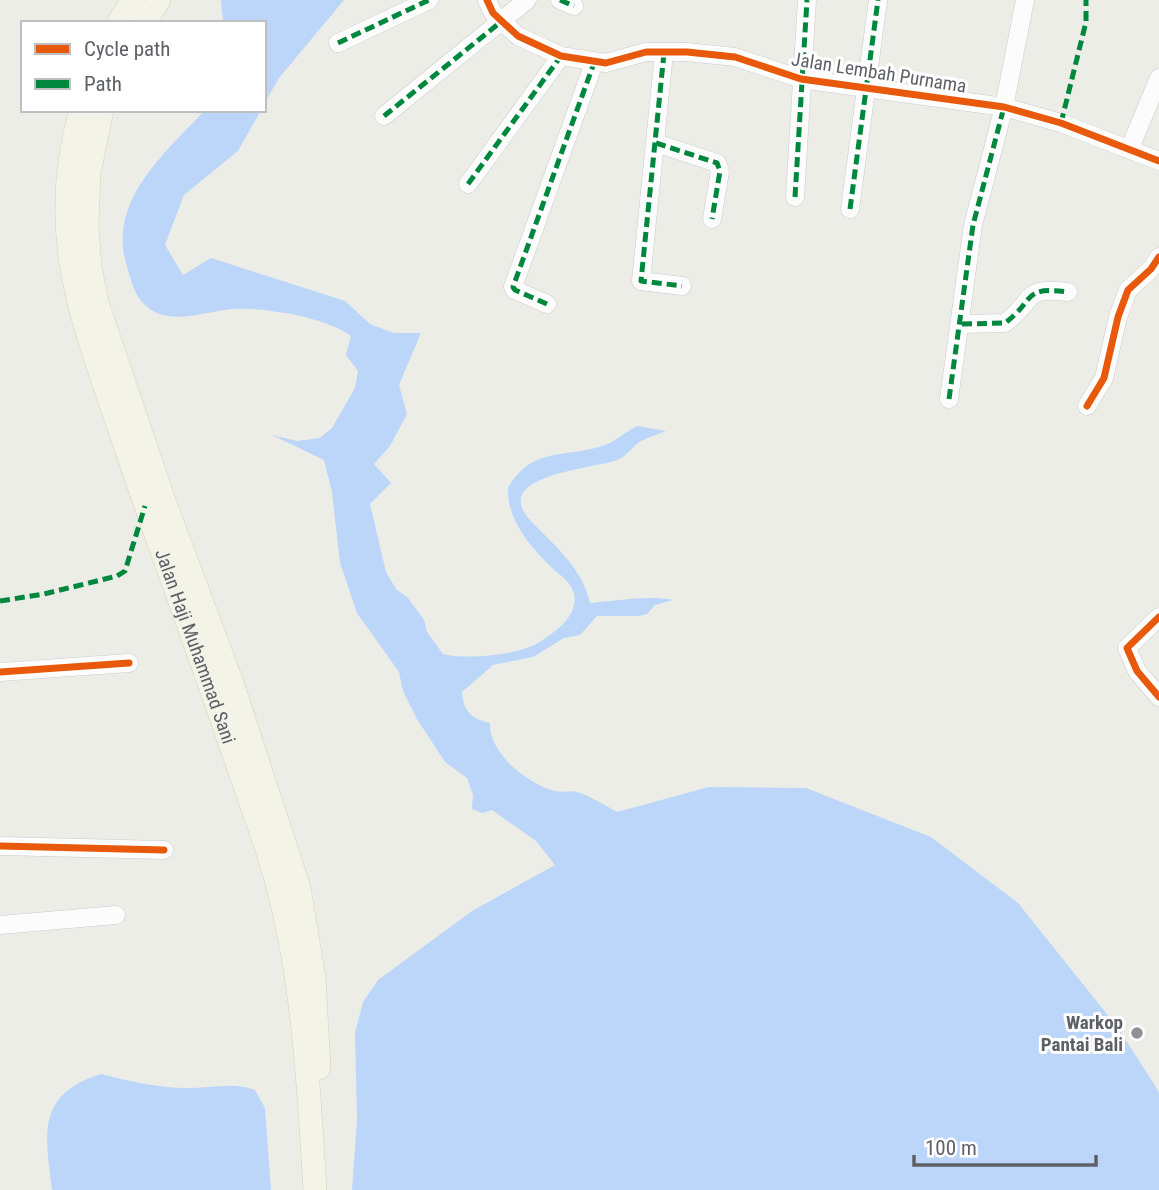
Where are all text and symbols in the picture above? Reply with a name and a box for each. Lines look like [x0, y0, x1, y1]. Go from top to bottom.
legend [21, 21, 266, 112]
text: Cycle path [84, 37, 170, 61]
street label: Jalan Lembah Purnama [790, 47, 968, 98]
text: Path [84, 72, 122, 96]
street label: Jalan Haji Muhammad Sani [150, 546, 241, 747]
place label: Warkop Pantai Bali [1041, 1011, 1123, 1056]
marker: Warkop Pantai Bali [1129, 1025, 1145, 1041]
scale bar [914, 1124, 1096, 1168]
text: 100 m [925, 1136, 977, 1160]

